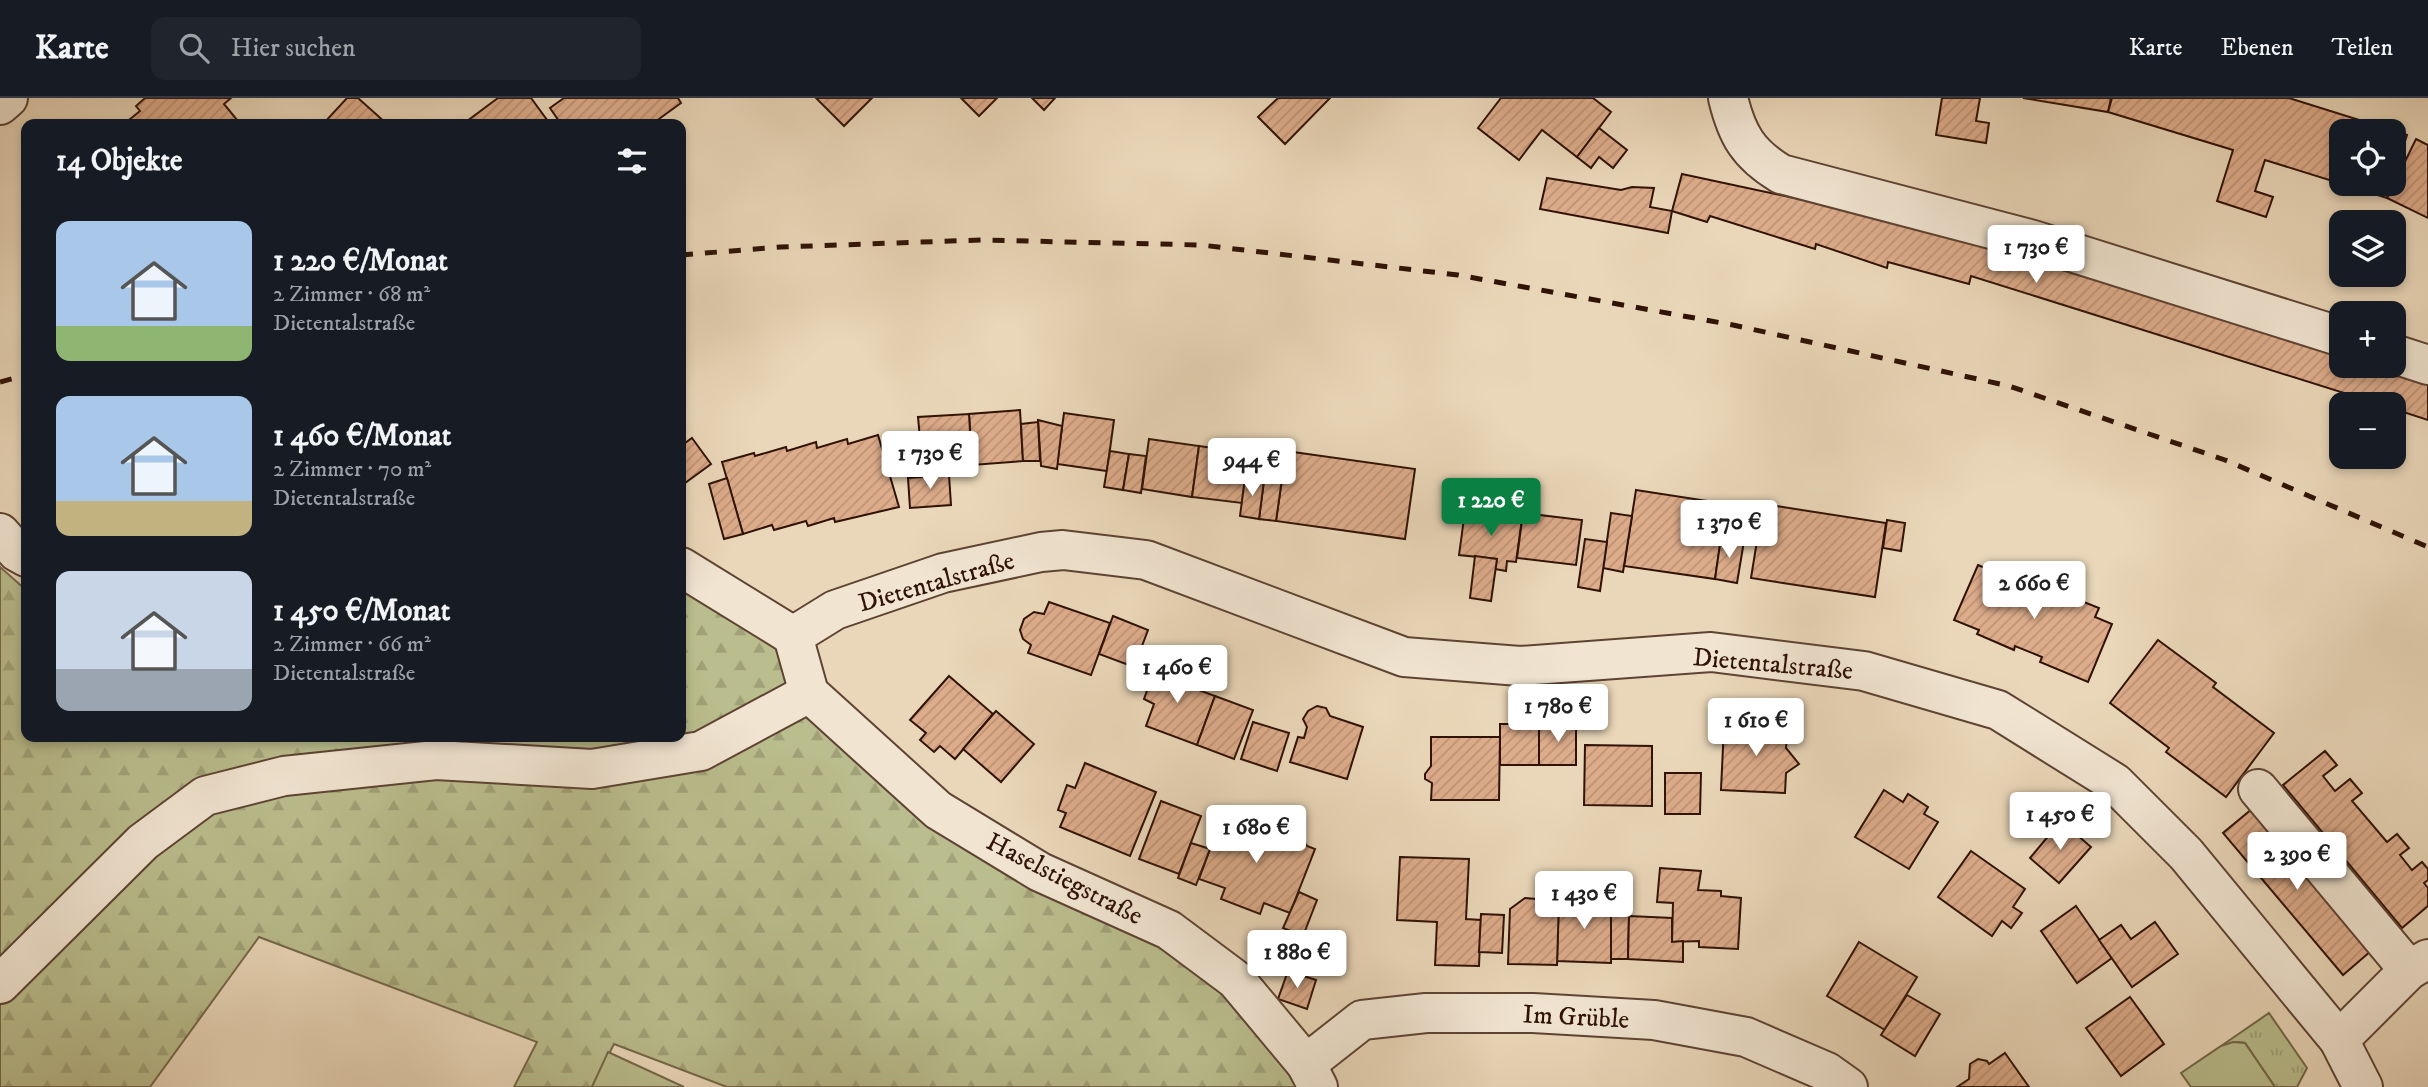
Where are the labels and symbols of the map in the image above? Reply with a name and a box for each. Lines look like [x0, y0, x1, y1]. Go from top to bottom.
pin: 1 730 € [1971, 226, 2101, 285]
pin: 1 730 € [865, 432, 995, 491]
pin: 944 € [1203, 438, 1301, 498]
pin: 1 220 € [1426, 478, 1556, 538]
pin: 1 370 € [1664, 500, 1794, 560]
street label: Dietentalstraße [855, 544, 1018, 620]
pin: 2 660 € [1969, 561, 2099, 621]
street label: Dietentalstraße [1691, 641, 1854, 688]
pin: 1 460 € [1112, 646, 1242, 705]
pin: 1 780 € [1493, 684, 1623, 744]
pin: 1 610 € [1691, 698, 1821, 758]
pin: 1 450 € [1995, 792, 2125, 852]
pin: 1 680 € [1191, 806, 1321, 865]
street label: Haselstiegstraße [980, 826, 1148, 933]
pin: 2 390 € [2232, 832, 2362, 892]
pin: 1 430 € [1519, 872, 1649, 931]
pin: 1 880 € [1232, 930, 1362, 990]
street label: Im Grüble [1522, 998, 1630, 1037]

